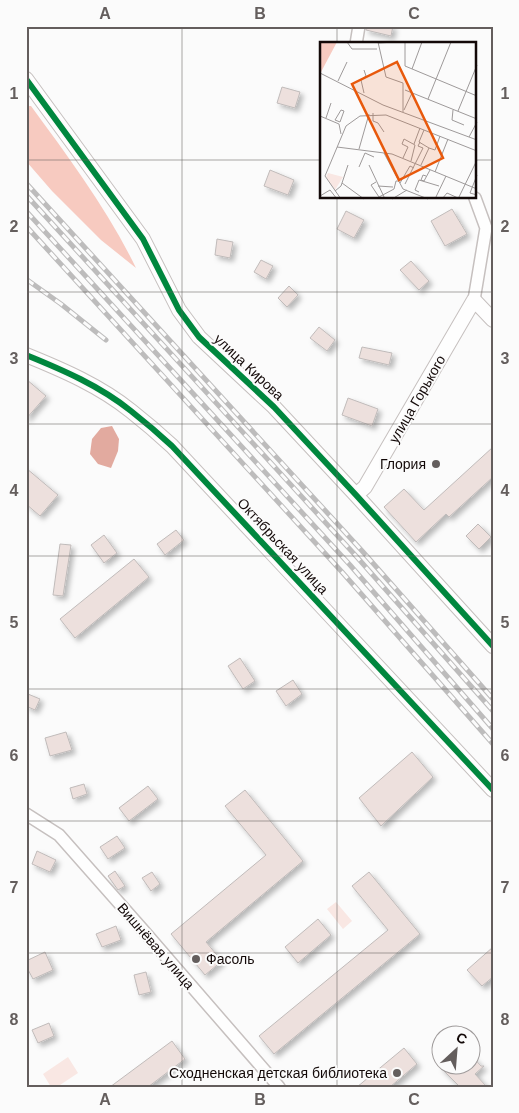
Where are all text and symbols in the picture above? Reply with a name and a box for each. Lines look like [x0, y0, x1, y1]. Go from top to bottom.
text: A [99, 5, 111, 22]
text: B [254, 5, 266, 22]
text: C [408, 5, 420, 22]
inset map [320, 42, 476, 199]
text: 1 [10, 85, 19, 102]
text: 1 [501, 85, 510, 102]
text: 2 [10, 218, 19, 235]
text: 2 [501, 218, 510, 235]
street label: улица Кирова [211, 331, 287, 403]
text: 3 [10, 350, 19, 367]
text: 3 [501, 350, 510, 367]
street label: улица Горького [385, 352, 449, 446]
place label: Глория [380, 456, 426, 472]
marker: Глория [430, 458, 442, 470]
text: 4 [10, 482, 19, 499]
text: 4 [501, 482, 510, 499]
street label: Октябрьская улица [234, 495, 332, 597]
text: 5 [10, 614, 19, 631]
text: 5 [501, 614, 510, 631]
text: 6 [10, 747, 19, 764]
text: 6 [501, 747, 510, 764]
text: 7 [10, 879, 19, 896]
text: 7 [501, 879, 510, 896]
street label: Вишнёвая улица [114, 900, 198, 993]
place label: Фасоль [206, 951, 255, 967]
marker: Фасоль [190, 953, 202, 965]
text: 8 [10, 1011, 19, 1028]
text: 8 [501, 1011, 510, 1028]
north arrow [432, 1026, 482, 1076]
text: С [454, 1029, 470, 1048]
place label: Сходненская детская библиотека [169, 1065, 387, 1081]
marker: Сходненская детская библиотека [391, 1067, 403, 1079]
text: A [99, 1091, 111, 1108]
text: B [254, 1091, 266, 1108]
text: C [408, 1091, 420, 1108]

